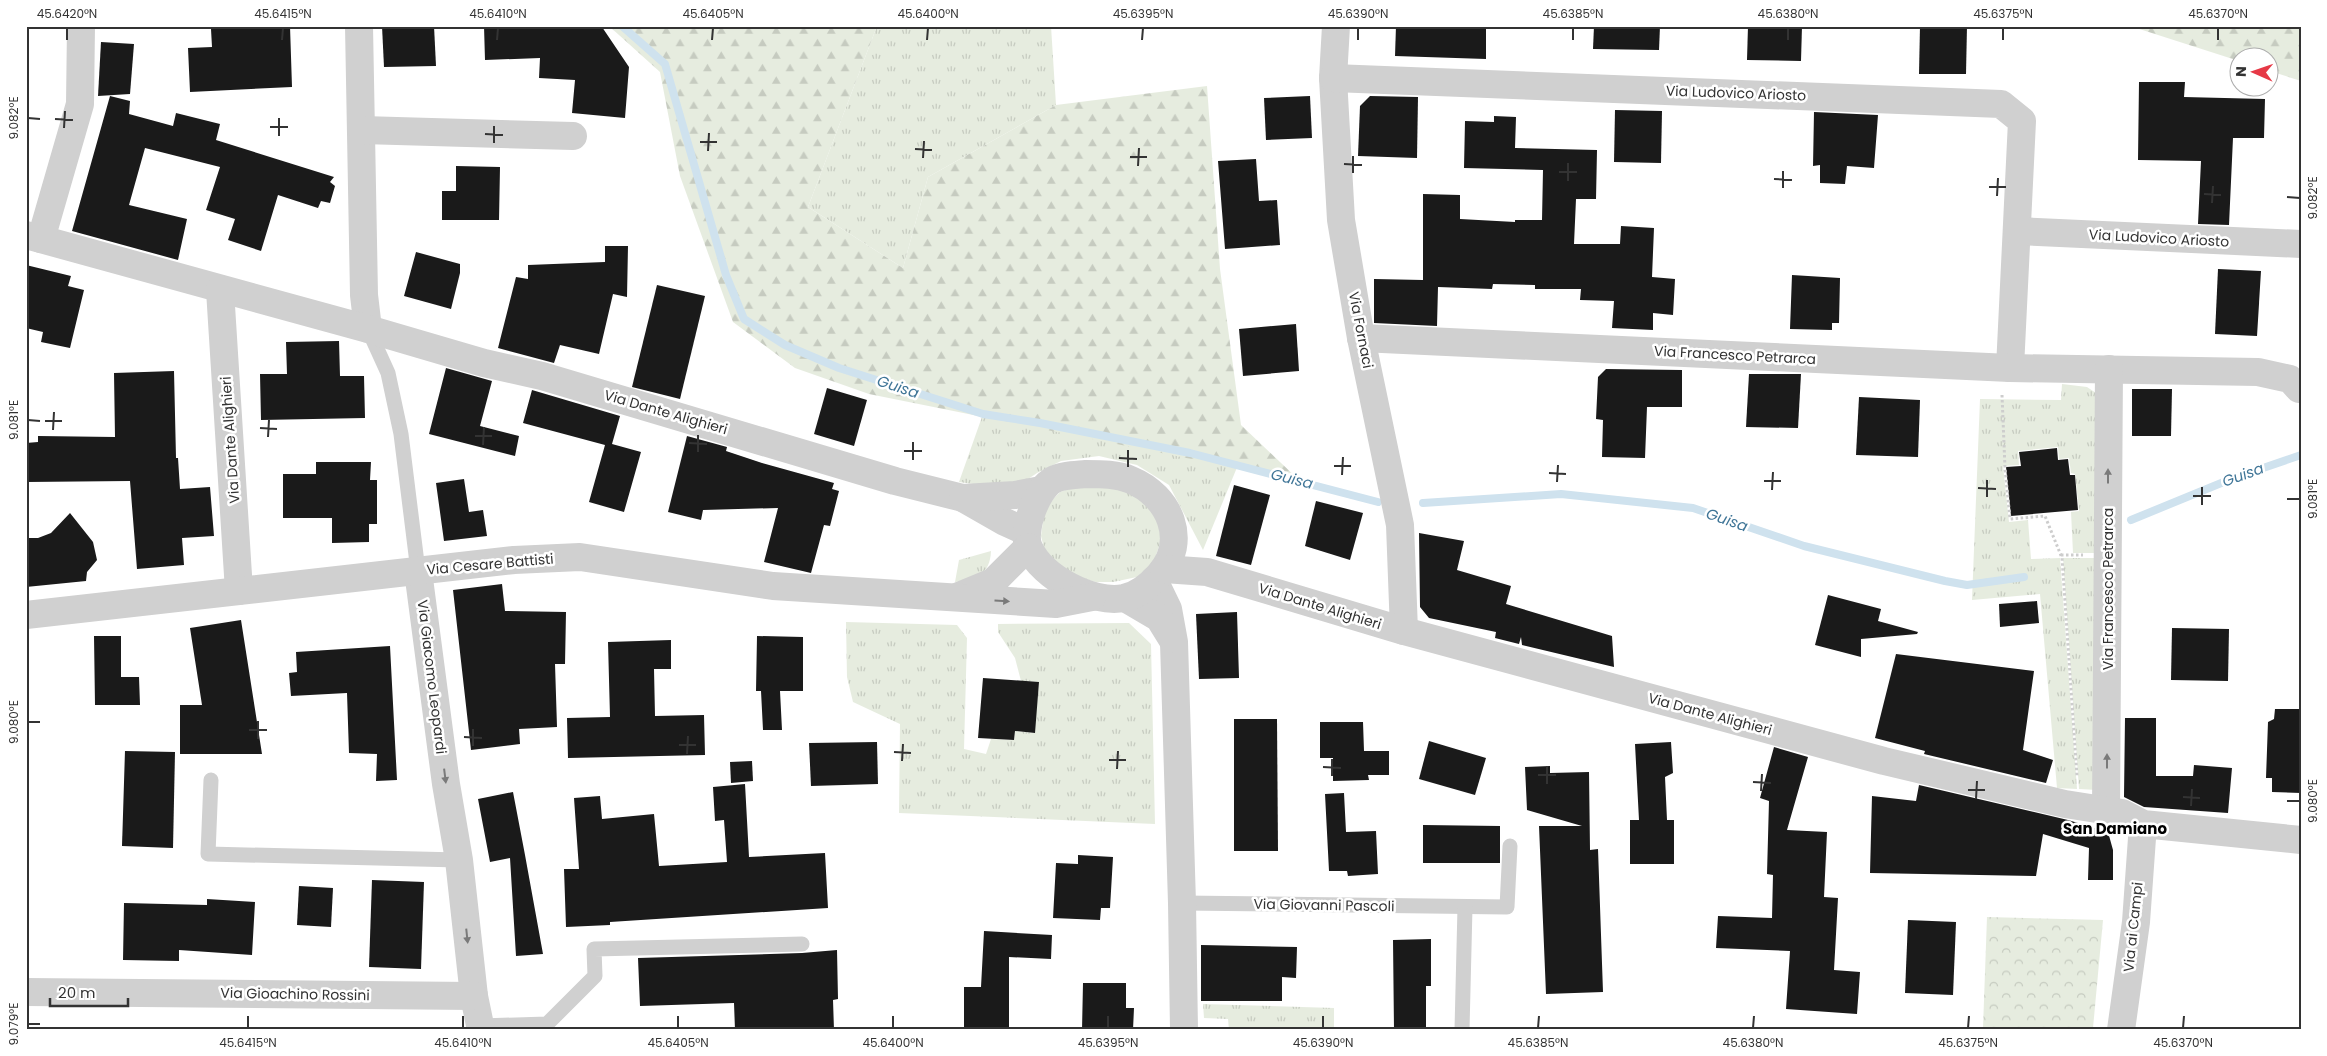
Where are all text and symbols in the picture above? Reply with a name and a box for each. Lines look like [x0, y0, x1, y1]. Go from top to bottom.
text: 45.6420°N [37, 5, 97, 22]
text: 45.6415°N [254, 5, 312, 22]
text: 45.6410°N [469, 5, 527, 22]
text: 45.6405°N [682, 5, 744, 22]
text: 45.6400°N [897, 5, 959, 22]
text: 45.6395°N [1113, 5, 1173, 22]
text: 45.6390°N [1328, 5, 1388, 22]
text: 45.6385°N [1543, 5, 1603, 22]
text: 45.6380°N [1758, 5, 1818, 22]
text: 45.6375°N [1973, 5, 2033, 22]
text: 45.6370°N [2188, 5, 2248, 22]
north arrow [2230, 48, 2280, 98]
text: N [2231, 66, 2251, 77]
street label: Via Ludovico Ariosto [1665, 81, 1807, 105]
text: 9.082°E [5, 96, 22, 140]
text: 9.082°E [2304, 176, 2321, 220]
street label: Via Ludovico Ariosto [2088, 224, 2230, 252]
street label: Via Fornaci [1344, 290, 1378, 370]
street label: Via Francesco Petrarca [1653, 341, 1817, 369]
water label: Guisa [874, 370, 922, 403]
street label: Via Dante Alighieri [216, 376, 244, 504]
street label: Via Dante Alighieri [602, 385, 730, 439]
text: 9.081°E [5, 400, 22, 440]
water label: Guisa [2219, 457, 2267, 492]
water label: Guisa [1269, 463, 1315, 494]
one-way arrow [2104, 468, 2112, 484]
text: 9.081°E [2304, 479, 2321, 519]
water label: Guisa [1703, 503, 1751, 536]
street label: Via Francesco Petrarca [2098, 508, 2118, 670]
street label: Via Cesare Battisti [426, 548, 554, 580]
street label: Via Dante Alighieri [1256, 578, 1384, 634]
one-way arrow [994, 598, 1010, 606]
street label: Via Giacomo Leopardi [413, 599, 451, 755]
street label: Via Dante Alighieri [1646, 688, 1774, 740]
text: 9.080°E [5, 700, 22, 744]
one-way arrow [2103, 753, 2111, 769]
one-way arrow [441, 768, 449, 784]
text: 9.080°E [2304, 779, 2321, 823]
district label: San Damiano [2063, 818, 2167, 839]
street label: Via ai Campi [2118, 881, 2148, 973]
street label: Via Giovanni Pascoli [1253, 894, 1395, 916]
one-way arrow [464, 929, 472, 945]
scale bar [50, 976, 128, 1008]
text: 20 m [58, 982, 96, 1003]
street label: Via Gioachino Rossini [220, 983, 370, 1005]
text: 9.079°E [5, 1003, 22, 1045]
text: 45.6415°N [219, 1034, 277, 1051]
text: 45.6410°N [434, 1034, 492, 1051]
text: 45.6405°N [647, 1034, 709, 1051]
text: 45.6400°N [862, 1034, 924, 1051]
text: 45.6395°N [1078, 1034, 1138, 1051]
text: 45.6390°N [1293, 1034, 1353, 1051]
text: 45.6385°N [1508, 1034, 1568, 1051]
text: 45.6380°N [1723, 1034, 1783, 1051]
text: 45.6375°N [1938, 1034, 1998, 1051]
text: 45.6370°N [2153, 1034, 2213, 1051]

